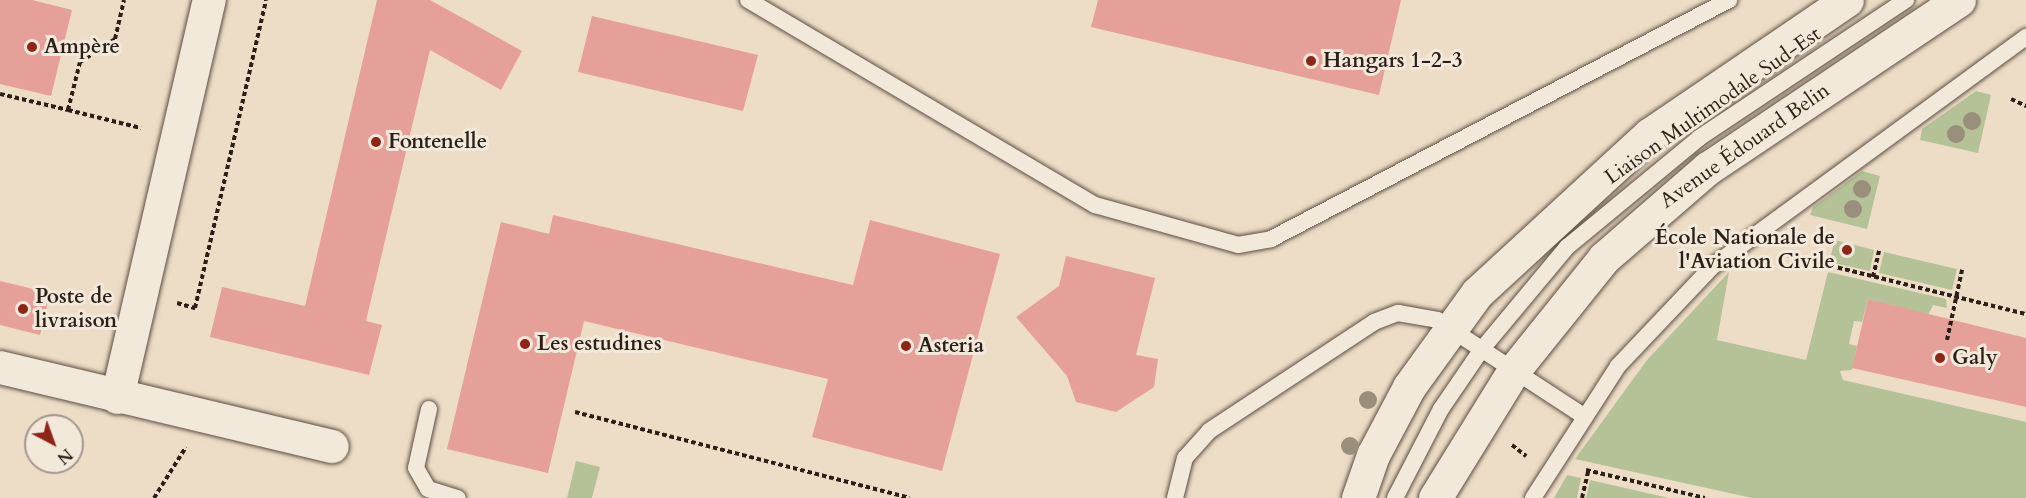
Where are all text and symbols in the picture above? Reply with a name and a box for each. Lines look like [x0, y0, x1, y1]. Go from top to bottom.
street label: Liaison Multimodale Sud-Est [1600, 22, 1826, 190]
place label: Ampère [44, 34, 120, 60]
marker: Ampère [25, 40, 39, 54]
place label: Hangars 1-2-3 [1323, 48, 1462, 74]
marker: Hangars 1-2-3 [1304, 54, 1318, 68]
street label: Avenue Édouard Belin [1655, 78, 1835, 214]
place label: Fontenelle [388, 129, 487, 155]
marker: Fontenelle [369, 135, 383, 149]
place label: École Nationale de l'Aviation Civile [1655, 225, 1835, 275]
marker: École Nationale de l'Aviation Civile [1840, 243, 1854, 257]
place label: Poste de livraison [35, 284, 117, 334]
marker: Poste de livraison [16, 302, 30, 316]
place label: Les estudines [537, 331, 662, 357]
place label: Asteria [918, 333, 984, 359]
marker: Les estudines [518, 337, 532, 351]
marker: Asteria [899, 339, 913, 353]
place label: Galy [1952, 345, 1998, 371]
marker: Galy [1933, 351, 1947, 365]
north arrow [24, 414, 84, 474]
text: N [52, 443, 77, 469]

